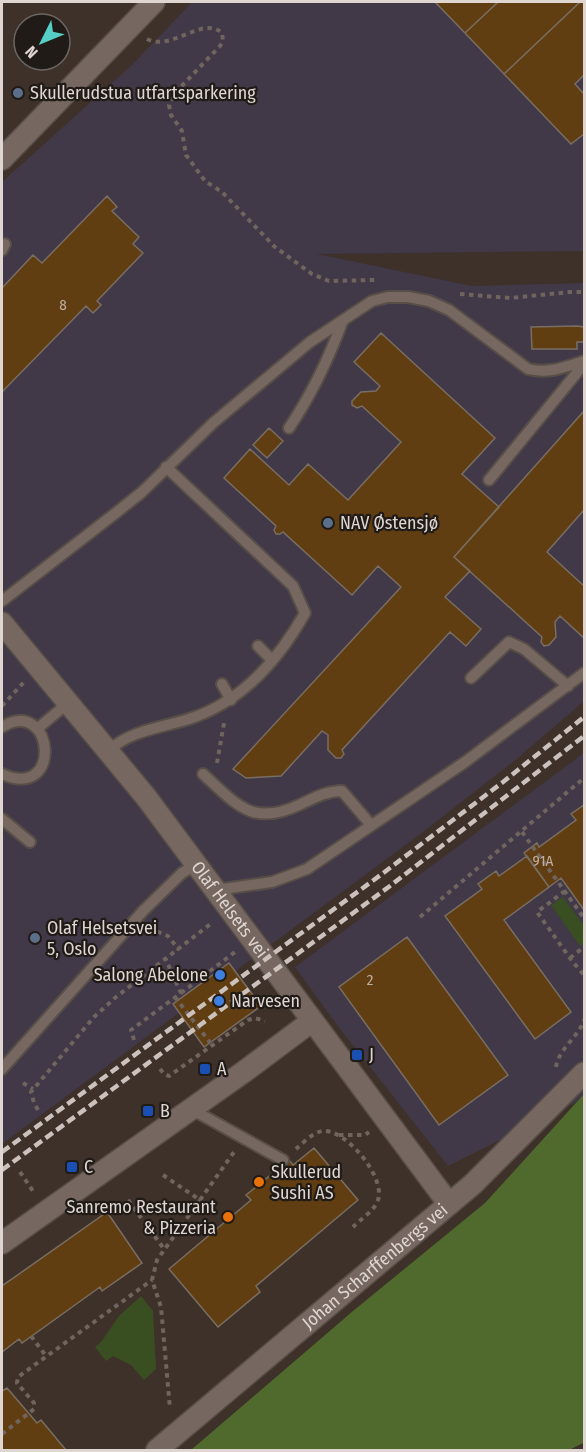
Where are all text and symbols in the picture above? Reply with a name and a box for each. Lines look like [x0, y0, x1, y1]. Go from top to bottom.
north arrow [12, 12, 72, 72]
text: N [21, 42, 42, 62]
place label: Skullerudstua utfartsparkering [30, 82, 256, 104]
marker: Skullerudstua utfartsparkering [11, 86, 25, 100]
house number: 8 [59, 296, 67, 314]
place label: NAV Østensjø [340, 512, 438, 534]
marker: NAV Østensjø [321, 516, 335, 530]
house number: 91A [533, 852, 553, 870]
street label: Olaf Helsets vei [187, 857, 273, 962]
place label: Olaf Helsetsvei 5, Oslo [47, 917, 157, 960]
marker: Olaf Helsetsvei 5, Oslo [28, 931, 42, 945]
place label: Salong Abelone [94, 964, 208, 986]
marker: Salong Abelone [213, 968, 227, 982]
house number: 2 [367, 971, 374, 989]
place label: Narvesen [231, 990, 300, 1012]
marker: Narvesen [212, 994, 226, 1008]
place label: J [369, 1044, 374, 1066]
marker: J [350, 1048, 364, 1062]
place label: A [217, 1058, 227, 1080]
marker: A [198, 1062, 212, 1076]
place label: B [160, 1100, 170, 1122]
marker: B [141, 1104, 155, 1118]
place label: C [84, 1156, 93, 1178]
marker: C [65, 1160, 79, 1174]
place label: Skullerud Sushi AS [271, 1161, 341, 1204]
marker: Skullerud Sushi AS [252, 1175, 266, 1189]
place label: Sanremo Restaurant & Pizzeria [67, 1196, 216, 1239]
street label: Johan Scharffenbergs vei [298, 1199, 452, 1334]
marker: Sanremo Restaurant & Pizzeria [221, 1210, 235, 1224]

